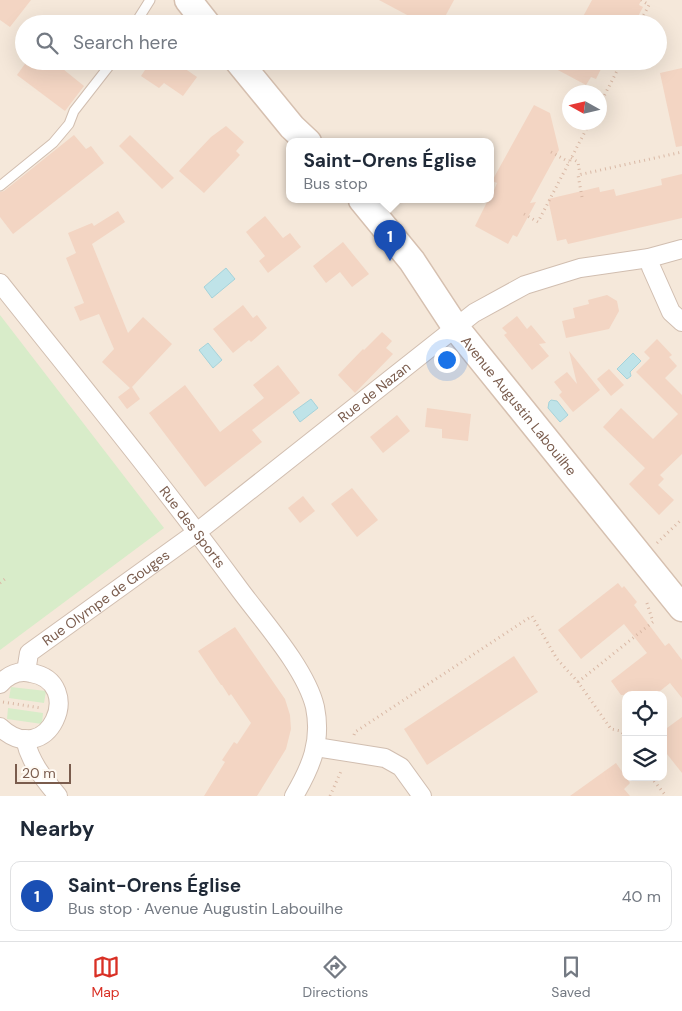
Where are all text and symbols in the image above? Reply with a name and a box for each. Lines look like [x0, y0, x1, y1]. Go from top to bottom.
search box [15, 15, 667, 70]
icon: search [33, 29, 61, 57]
text: Search here [73, 30, 178, 55]
north arrow [562, 85, 607, 130]
popup [286, 138, 494, 203]
text: Saint-Orens Église [303, 148, 477, 173]
text: Bus stop [303, 173, 368, 194]
pin: 1 [374, 220, 406, 261]
street label: Avenue Augustin Labouilhe [457, 332, 581, 479]
your location [434, 347, 460, 373]
street label: Rue de Nazan [334, 358, 414, 426]
street label: Rue des Sports [156, 482, 230, 572]
street label: Rue Olympe de Gouges [39, 546, 173, 650]
map controls [622, 691, 667, 781]
button: locate [622, 691, 667, 736]
button: layers [622, 736, 667, 781]
scale bar [15, 761, 71, 784]
text: 20 m [22, 764, 56, 782]
text: Nearby [20, 815, 94, 843]
text: Saint-Orens Église [68, 873, 241, 898]
text: 1 [34, 886, 40, 907]
text: 40 m [622, 886, 661, 907]
text: Bus stop · Avenue Augustin Labouilhe [68, 898, 343, 919]
tab: Map [91, 953, 120, 1001]
tab: Directions [303, 953, 368, 1001]
tab: Saved [551, 953, 591, 1001]

